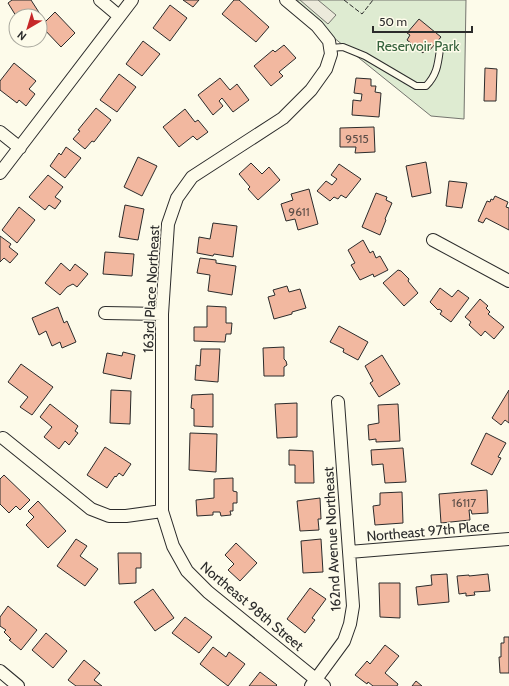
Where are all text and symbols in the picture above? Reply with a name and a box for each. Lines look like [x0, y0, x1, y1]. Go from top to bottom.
north arrow [8, 8, 48, 48]
scale bar [373, 8, 472, 34]
text: 50 m [379, 14, 407, 29]
text: N [14, 28, 29, 44]
park label: Reservoir Park [377, 37, 460, 55]
house number: 9515 [345, 131, 369, 146]
house number: 9611 [288, 204, 310, 219]
street label: 163rd Place Northeast [139, 224, 163, 354]
street label: 162nd Avenue Northeast [319, 466, 345, 612]
house number: 16117 [452, 495, 476, 510]
street label: Northeast 97th Place [366, 517, 490, 545]
street label: Northeast 98th Street [197, 557, 308, 655]

